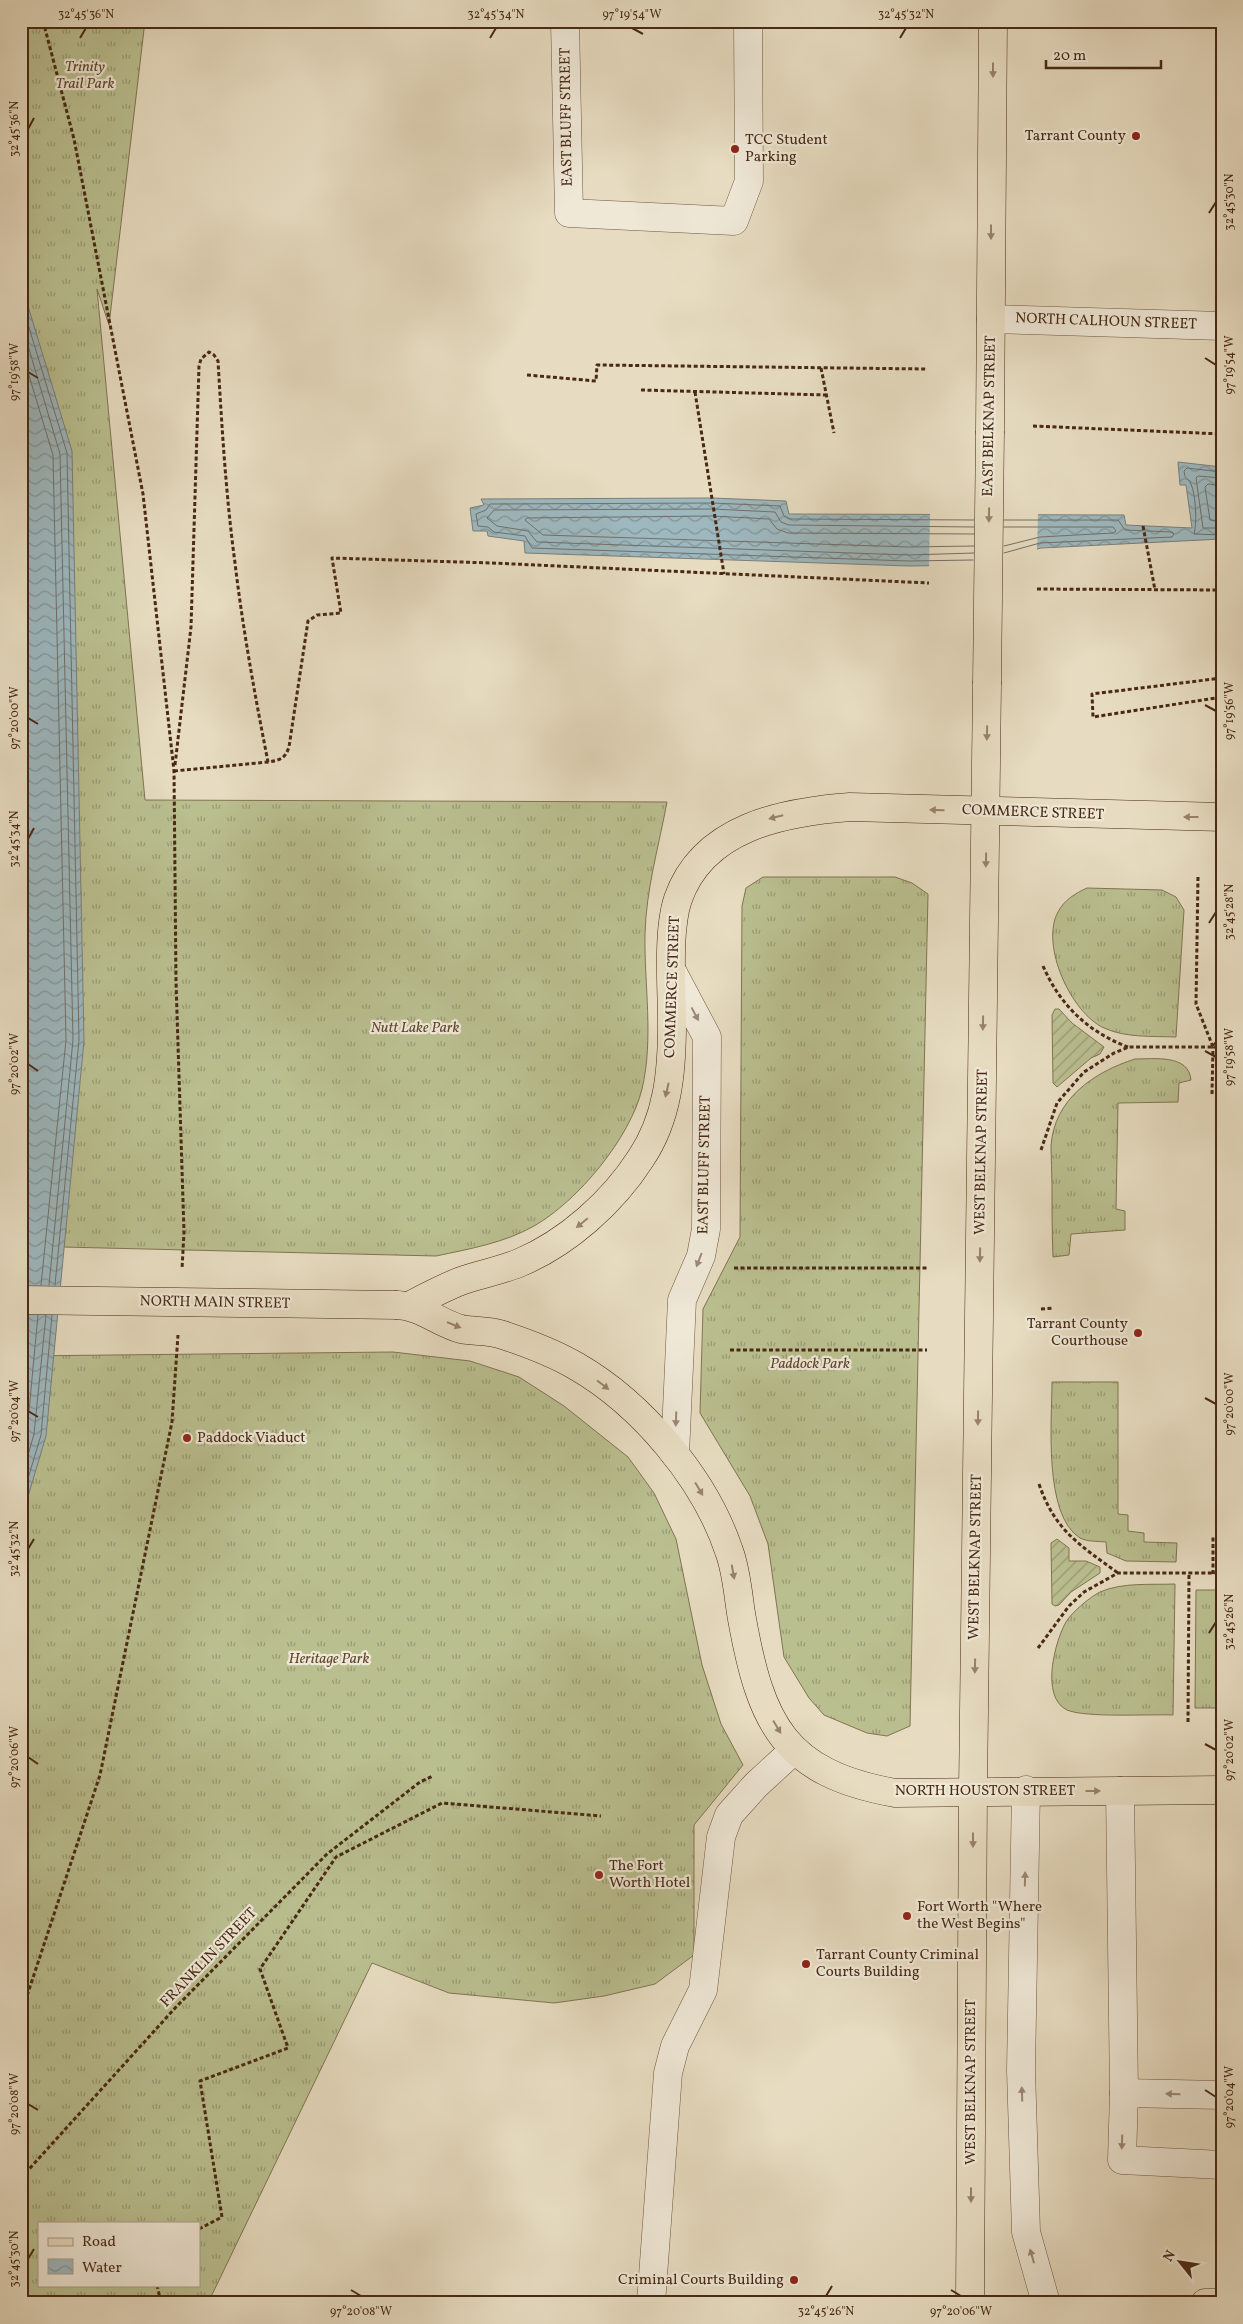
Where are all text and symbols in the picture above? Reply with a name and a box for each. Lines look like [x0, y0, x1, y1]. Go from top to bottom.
text: 32°45'36"N [58, 7, 114, 23]
text: 32°45'34"N [468, 7, 525, 23]
text: 97°19'54"W [603, 7, 661, 23]
text: 32°45'32"N [878, 7, 934, 23]
scale bar [1046, 38, 1160, 70]
text: 20 m [1053, 46, 1086, 67]
street label: EAST BLUFF STREET [555, 47, 579, 187]
park label: Trinity Trail Park [56, 57, 115, 95]
one-way arrow [989, 62, 997, 78]
text: 32°45'36"N [7, 101, 23, 157]
place label: Tarrant County [1025, 126, 1126, 147]
place label: TCC Student Parking [745, 130, 828, 168]
marker: Tarrant County [1130, 130, 1142, 142]
marker: TCC Student Parking [729, 143, 741, 155]
text: 32°45'30"N [1222, 174, 1238, 230]
one-way arrow [987, 225, 995, 241]
street label: NORTH CALHOUN STREET [1015, 308, 1197, 336]
street label: EAST BELKNAP STREET [978, 335, 1002, 497]
text: 97°19'54"W [1222, 336, 1238, 394]
text: 97°19'58"W [7, 343, 23, 401]
one-way arrow [985, 507, 993, 523]
text: 97°19'56"W [1222, 682, 1238, 740]
text: 97°20'00"W [7, 686, 23, 750]
one-way arrow [983, 725, 991, 741]
street label: COMMERCE STREET [962, 800, 1105, 826]
one-way arrow [929, 805, 945, 813]
text: 32°45'34"N [7, 810, 23, 867]
one-way arrow [1183, 813, 1199, 821]
one-way arrow [768, 814, 783, 822]
one-way arrow [981, 853, 989, 869]
text: 32°45'28"N [1222, 884, 1238, 940]
street label: COMMERCE STREET [660, 915, 686, 1058]
one-way arrow [691, 1007, 699, 1022]
one-way arrow [979, 1015, 987, 1031]
park label: Nutt Lake Park [371, 1018, 459, 1039]
text: 97°19'58"W [1222, 1028, 1238, 1086]
text: 97°20'02"W [7, 1033, 23, 1095]
street label: WEST BELKNAP STREET [970, 1069, 994, 1235]
one-way arrow [663, 1082, 671, 1097]
street label: EAST BLUFF STREET [693, 1095, 717, 1235]
one-way arrow [575, 1218, 588, 1229]
one-way arrow [976, 1248, 984, 1264]
one-way arrow [695, 1253, 703, 1268]
street label: NORTH MAIN STREET [139, 1291, 291, 1315]
place label: Tarrant County Courthouse [1027, 1314, 1128, 1352]
one-way arrow [447, 1322, 461, 1330]
marker: Tarrant County Courthouse [1132, 1327, 1144, 1339]
park label: Paddock Park [770, 1354, 850, 1375]
text: 97°20'00"W [1222, 1372, 1238, 1436]
text: 97°20'04"W [7, 1380, 23, 1442]
one-way arrow [596, 1380, 610, 1390]
one-way arrow [974, 1410, 982, 1426]
one-way arrow [672, 1411, 680, 1427]
place label: Paddock Viaduct [197, 1428, 306, 1449]
marker: Paddock Viaduct [181, 1432, 193, 1444]
street label: WEST BELKNAP STREET [964, 1474, 988, 1640]
one-way arrow [694, 1482, 703, 1495]
text: 32°45'32"N [7, 1521, 23, 1577]
one-way arrow [730, 1564, 738, 1580]
text: 32°45'26"N [1222, 1594, 1238, 1650]
park label: Heritage Park [289, 1649, 369, 1670]
one-way arrow [970, 1658, 978, 1674]
text: 97°20'02"W [1222, 1719, 1238, 1781]
one-way arrow [773, 1721, 782, 1734]
text: 97°20'06"W [7, 1726, 23, 1788]
street label: NORTH HOUSTON STREET [895, 1781, 1076, 1802]
one-way arrow [1085, 1787, 1101, 1795]
one-way arrow [969, 1832, 977, 1848]
place label: The Fort Worth Hotel [609, 1856, 690, 1894]
marker: The Fort Worth Hotel [593, 1869, 605, 1881]
one-way arrow [1021, 1871, 1029, 1887]
place label: Fort Worth "Where the West Begins" [917, 1897, 1042, 1935]
street label: FRANKLIN STREET [156, 1903, 262, 2012]
marker: Fort Worth "Where the West Begins" [901, 1910, 913, 1922]
place label: Tarrant County Criminal Courts Building [816, 1945, 979, 1983]
marker: Tarrant County Criminal Courts Building [800, 1958, 812, 1970]
street label: WEST BELKNAP STREET [961, 1999, 982, 2165]
text: 97°20'04"W [1222, 2066, 1238, 2128]
text: 97°20'08"W [7, 2073, 23, 2135]
one-way arrow [1018, 2086, 1026, 2102]
one-way arrow [1165, 2090, 1181, 2098]
one-way arrow [1118, 2134, 1126, 2150]
one-way arrow [966, 2187, 974, 2203]
legend [38, 2222, 200, 2286]
text: 32°45'30"N [7, 2231, 23, 2287]
text: Road [82, 2232, 116, 2253]
north arrow [1156, 2236, 1206, 2286]
text: N [1159, 2247, 1181, 2265]
one-way arrow [1028, 2248, 1036, 2263]
text: Water [82, 2258, 122, 2279]
place label: Criminal Courts Building [618, 2270, 784, 2291]
marker: Criminal Courts Building [788, 2274, 800, 2286]
text: 97°20'08"W [330, 2304, 392, 2320]
text: 32°45'26"N [798, 2304, 854, 2320]
text: 97°20'06"W [930, 2304, 992, 2320]

